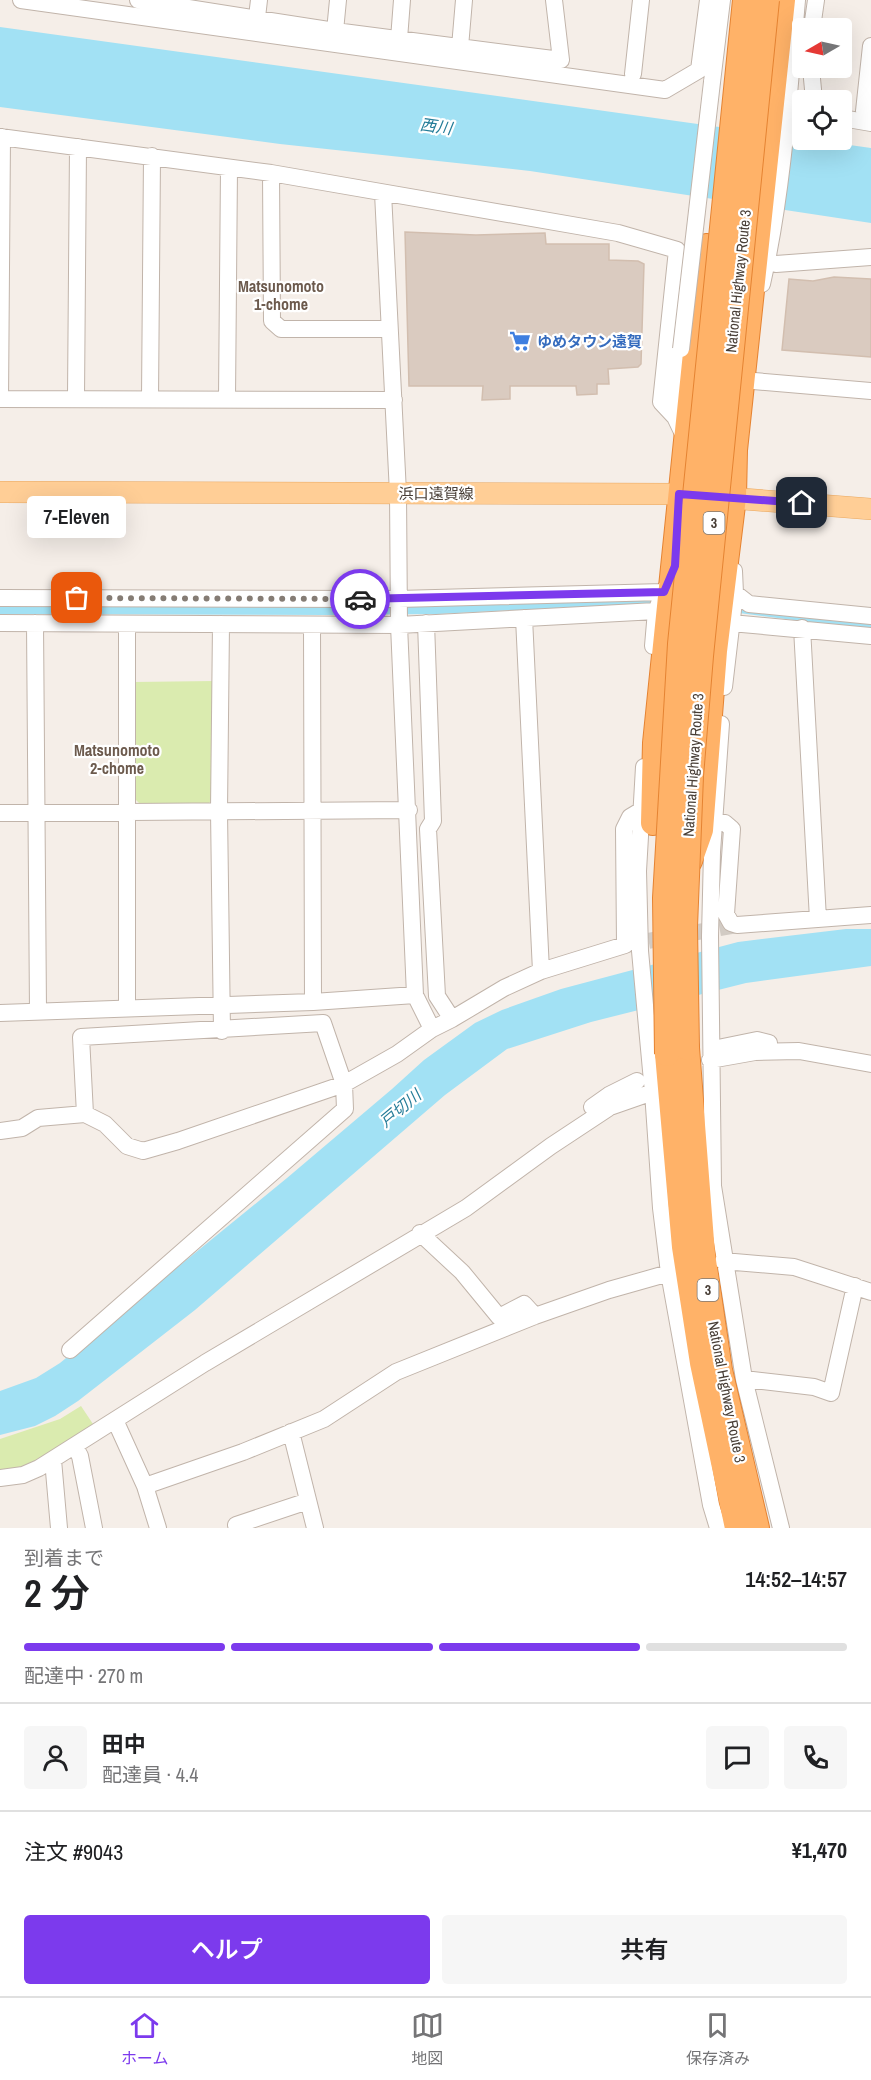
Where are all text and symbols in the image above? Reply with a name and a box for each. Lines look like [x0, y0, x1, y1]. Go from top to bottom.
north arrow [792, 18, 852, 78]
map controls [792, 18, 852, 150]
button: locate [792, 90, 852, 150]
water label: 西川 [419, 113, 455, 139]
street label: National Highway Route 3 [720, 208, 756, 354]
district label: Matsunomoto 1-chome [238, 275, 324, 315]
supermarket icon: ゆめタウン遠賀 [508, 329, 532, 353]
place label: ゆめタウン遠賀 [537, 331, 642, 352]
pin [776, 477, 827, 528]
street label: 浜口遠賀線 [398, 483, 474, 504]
icon: home [785, 486, 818, 519]
callout: 7-Eleven [28, 496, 127, 538]
text: 7-Eleven [43, 503, 110, 530]
road number: 3 [704, 512, 724, 534]
courier [330, 569, 390, 629]
pin [51, 572, 102, 623]
icon: bag [60, 581, 93, 614]
icon: car [344, 583, 377, 616]
street label: National Highway Route 3 [678, 692, 708, 837]
district label: Matsunomoto 2-chome [74, 739, 160, 779]
water label: 戸切川 [375, 1083, 427, 1132]
road number: 3 [698, 1279, 718, 1301]
street label: National Highway Route 3 [703, 1320, 751, 1465]
text: 到着まで [24, 1544, 104, 1571]
text: 14:52–14:57 [745, 1564, 847, 1594]
text: 2 分 [24, 1567, 90, 1619]
text: 配達中 · 270 m [24, 1662, 143, 1689]
button: person [24, 1726, 87, 1789]
button: chat [706, 1726, 769, 1789]
button: phone [784, 1726, 847, 1789]
text: 田中 [102, 1729, 146, 1759]
text: 配達員 · 4.4 [102, 1761, 198, 1788]
text: ¥1,470 [792, 1835, 847, 1865]
text: 注文 #9043 [24, 1837, 123, 1867]
button: ヘルプ [24, 1915, 430, 1984]
button: 共有 [442, 1915, 847, 1984]
tab: ホーム [121, 2009, 169, 2069]
tab: 地図 [411, 2009, 444, 2069]
tab: 保存済み [686, 2009, 750, 2069]

